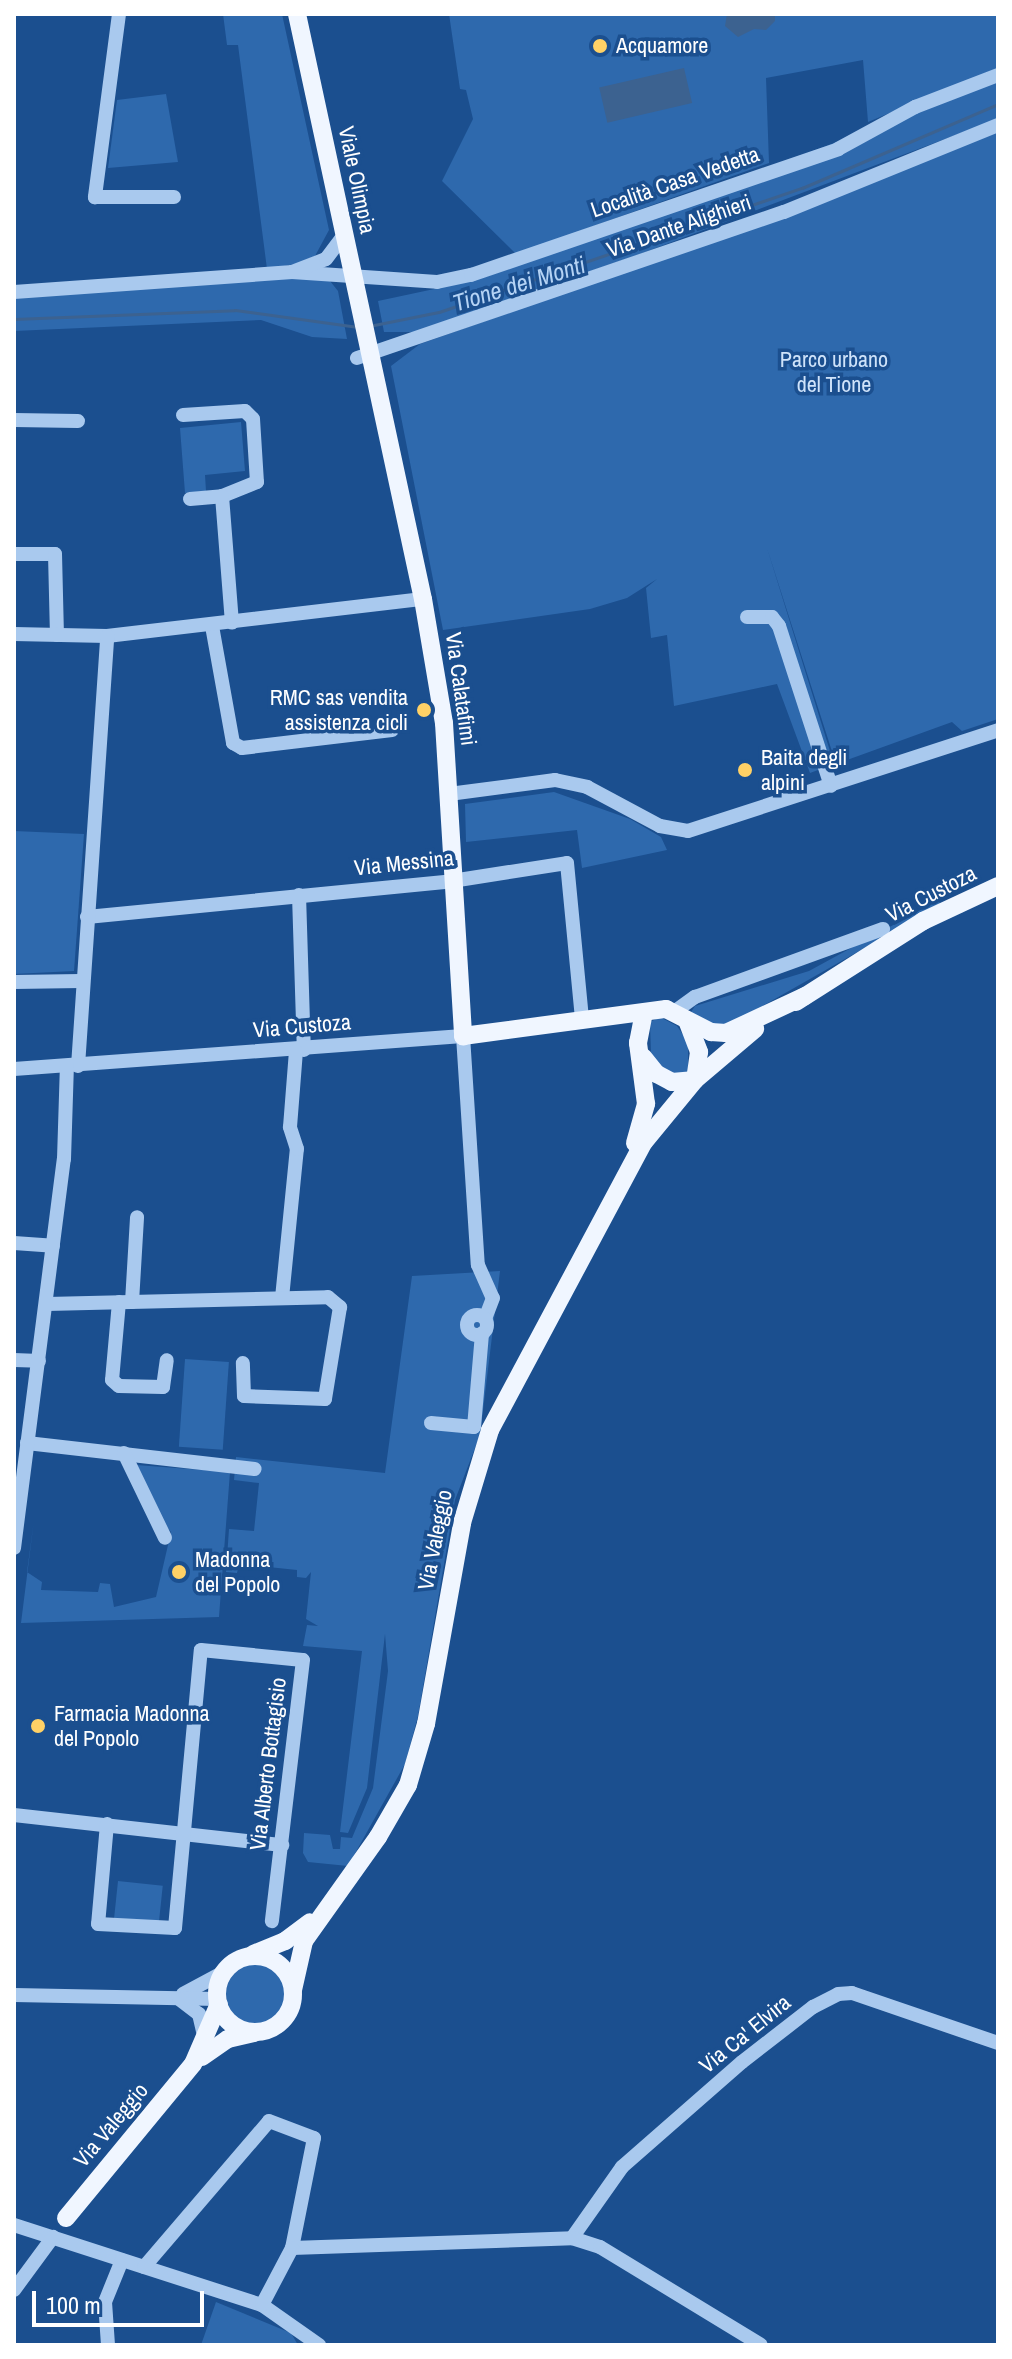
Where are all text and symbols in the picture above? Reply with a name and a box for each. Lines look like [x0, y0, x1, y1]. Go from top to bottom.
place label: Acquamore [616, 33, 708, 59]
marker: Acquamore [591, 37, 609, 55]
street label: Viale Olimpia [333, 124, 381, 236]
street label: Località Casa Vedetta [587, 141, 763, 223]
street label: Via Dante Alighieri [603, 189, 755, 263]
water label: Tione dei Monti [449, 250, 589, 318]
park label: Parco urbano del Tione [780, 346, 888, 398]
street label: Via Calatafimi [440, 631, 482, 747]
place label: RMC sas vendita assistenza cicli [270, 684, 408, 736]
marker: RMC sas vendita assistenza cicli [415, 701, 433, 719]
place label: Baita degli alpini [761, 744, 847, 796]
marker: Baita degli alpini [736, 761, 754, 779]
street label: Via Messina [353, 845, 455, 881]
street label: Via Custoza [881, 860, 981, 928]
street label: Via Custoza [252, 1009, 352, 1043]
street label: Via Valeggio [412, 1488, 458, 1592]
place label: Madonna del Popolo [195, 1546, 280, 1598]
marker: Madonna del Popolo [170, 1563, 188, 1581]
street label: Via Alberto Bottagisio [244, 1675, 292, 1853]
place label: Farmacia Madonna del Popolo [54, 1700, 210, 1752]
marker: Farmacia Madonna del Popolo [29, 1717, 47, 1735]
street label: Via Ca' Elvira [694, 1989, 796, 2079]
street label: Via Valeggio [68, 2078, 154, 2172]
scale bar [36, 2275, 208, 2325]
text: 100 m [46, 2289, 101, 2321]

